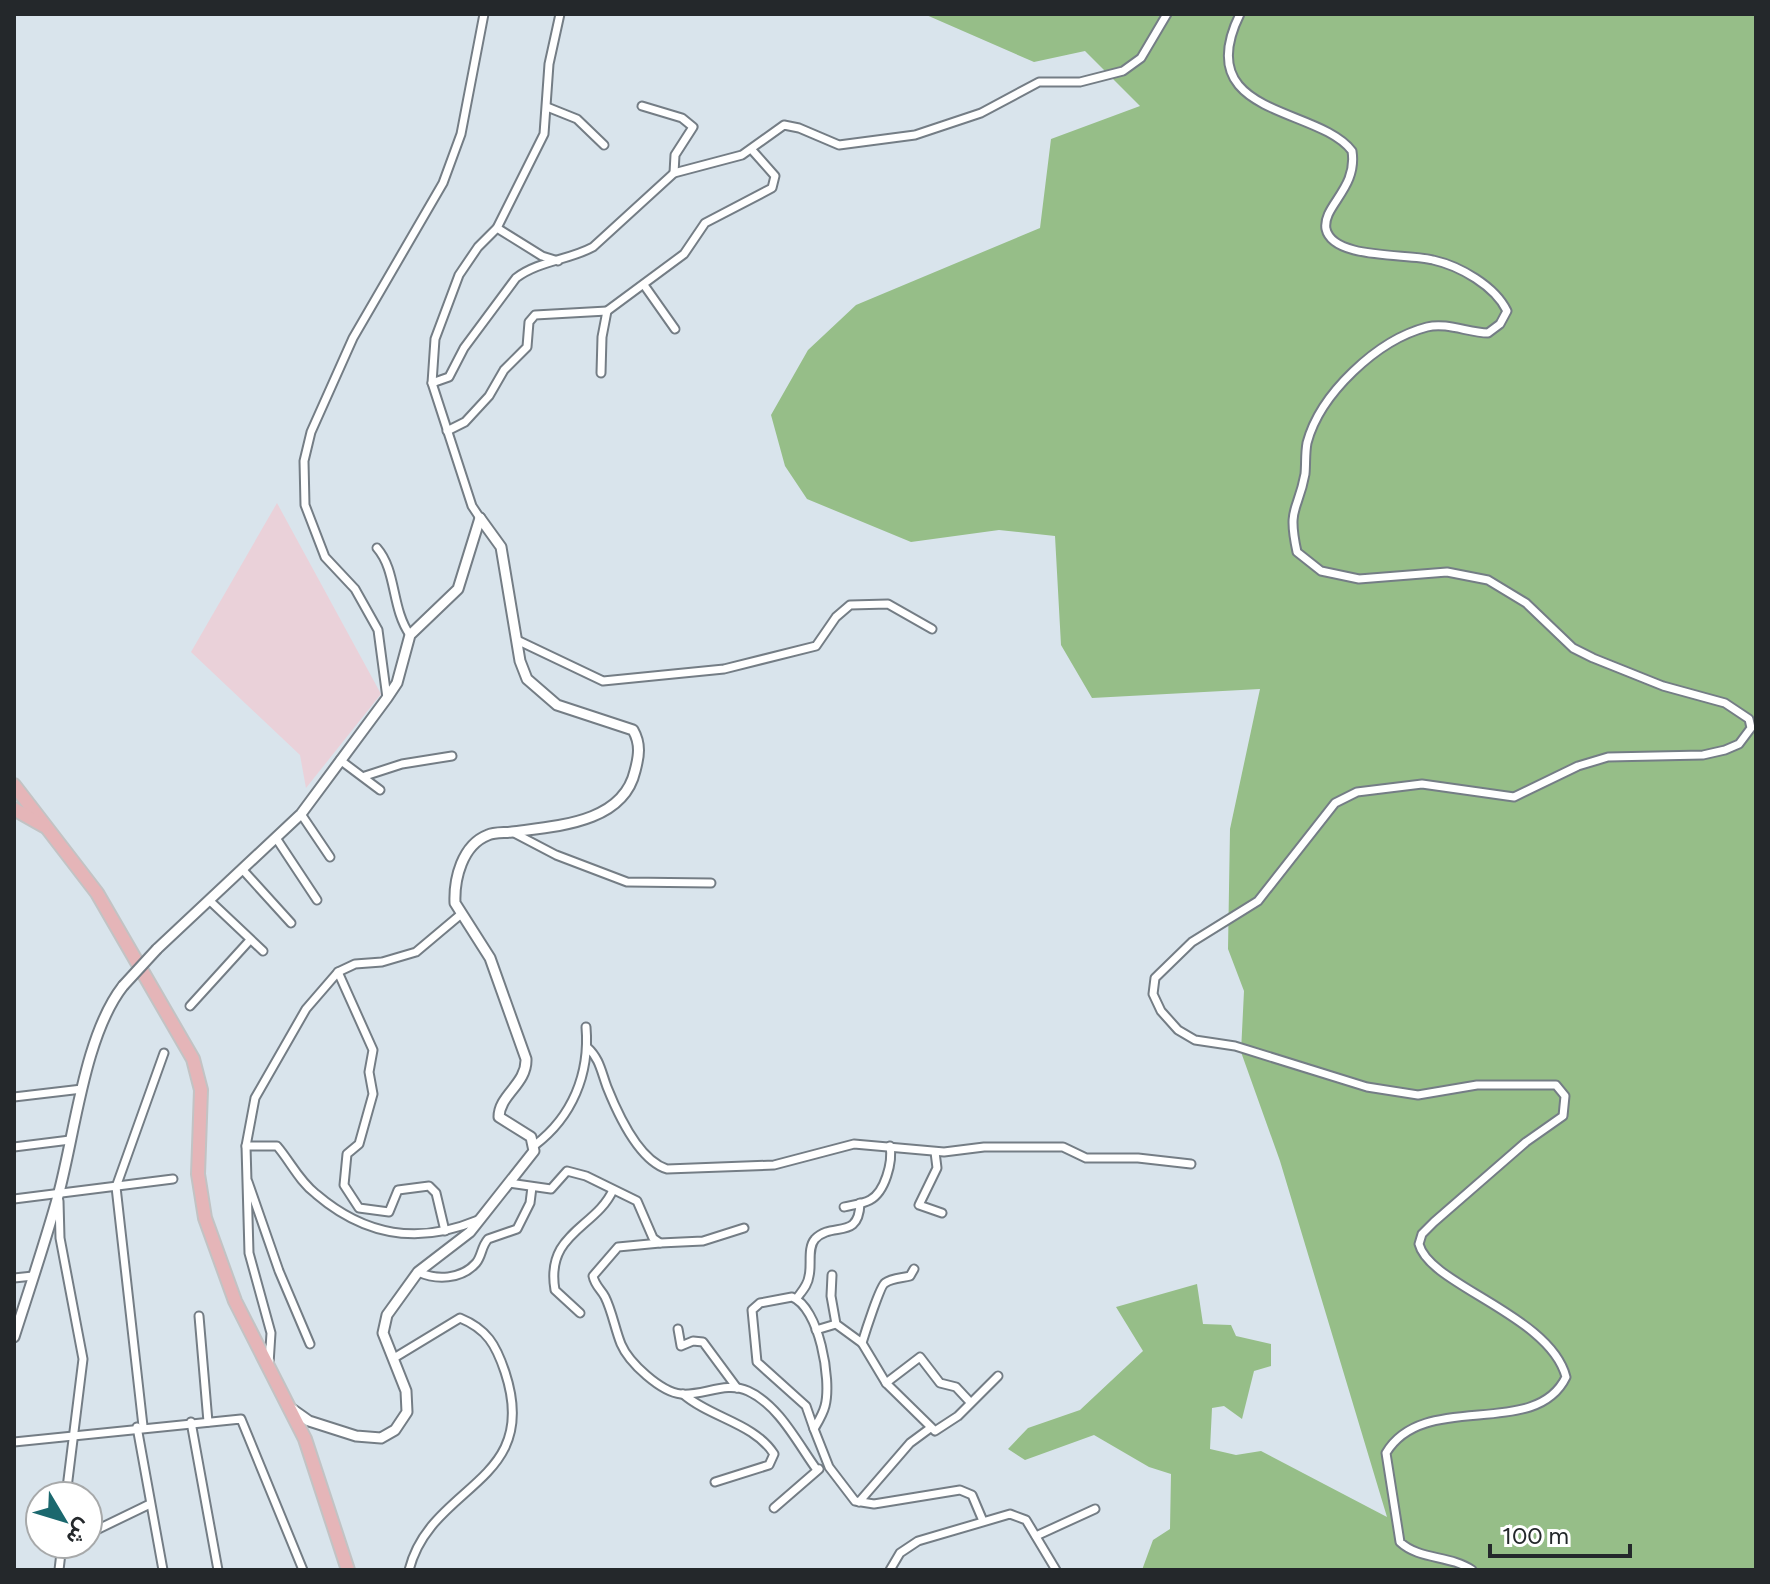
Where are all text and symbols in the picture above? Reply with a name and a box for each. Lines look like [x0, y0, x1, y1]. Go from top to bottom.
north arrow [24, 1480, 104, 1560]
scale bar [1490, 1508, 1630, 1558]
text: ش [61, 1513, 98, 1551]
text: 100 m [1502, 1521, 1569, 1550]

